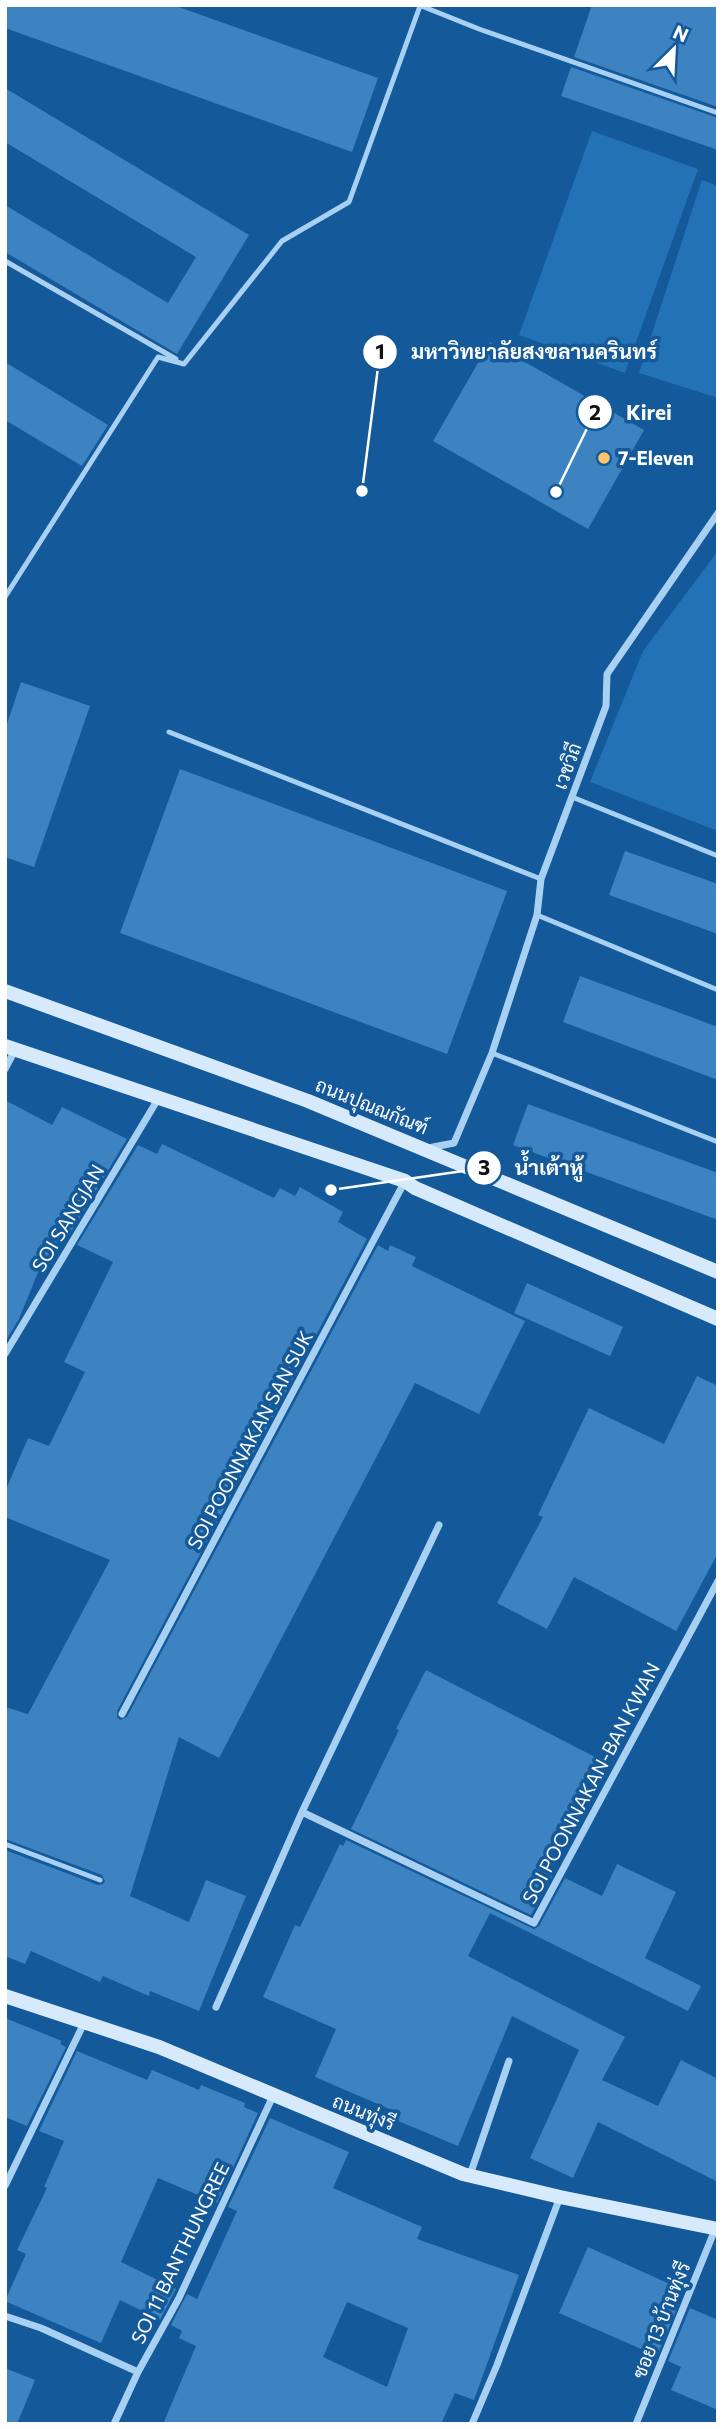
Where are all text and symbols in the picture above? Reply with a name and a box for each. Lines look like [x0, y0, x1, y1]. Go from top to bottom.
north arrow [639, 14, 709, 84]
text: N [670, 20, 692, 46]
callout: มหาวิทยาลัยสงขลานครินทร์ [362, 331, 671, 373]
text: 1 [375, 338, 385, 363]
text: มหาวิทยาลัยสงขลานครินทร์ [411, 338, 658, 363]
callout: Kirei [577, 391, 686, 433]
text: 2 [589, 399, 601, 424]
text: Kirei [626, 399, 672, 424]
place label: 7-Eleven [618, 446, 694, 469]
marker: 7-Eleven [596, 450, 612, 466]
street label: เวชวิถี [548, 739, 586, 792]
street label: ถนนปุณณกัณฑ์ [312, 1072, 432, 1140]
callout: น้ำเต้าหู้ [466, 1147, 598, 1189]
text: น้ำเต้าหู้ [515, 1150, 584, 1182]
text: 3 [478, 1154, 490, 1179]
street label: SOI SANGJAN [27, 1160, 109, 1276]
street label: SOI POONNAKAN SAN SUK [182, 1326, 317, 1553]
street label: SOI POONNAKAN-BAN KWAN [517, 1658, 664, 1907]
street label: ถนนทุ่งรี [329, 2089, 399, 2136]
street label: SOI 11 BANTHUNGREE [126, 2158, 234, 2347]
street label: ซอย 13 บ้านทุ่งรี [627, 2258, 696, 2382]

